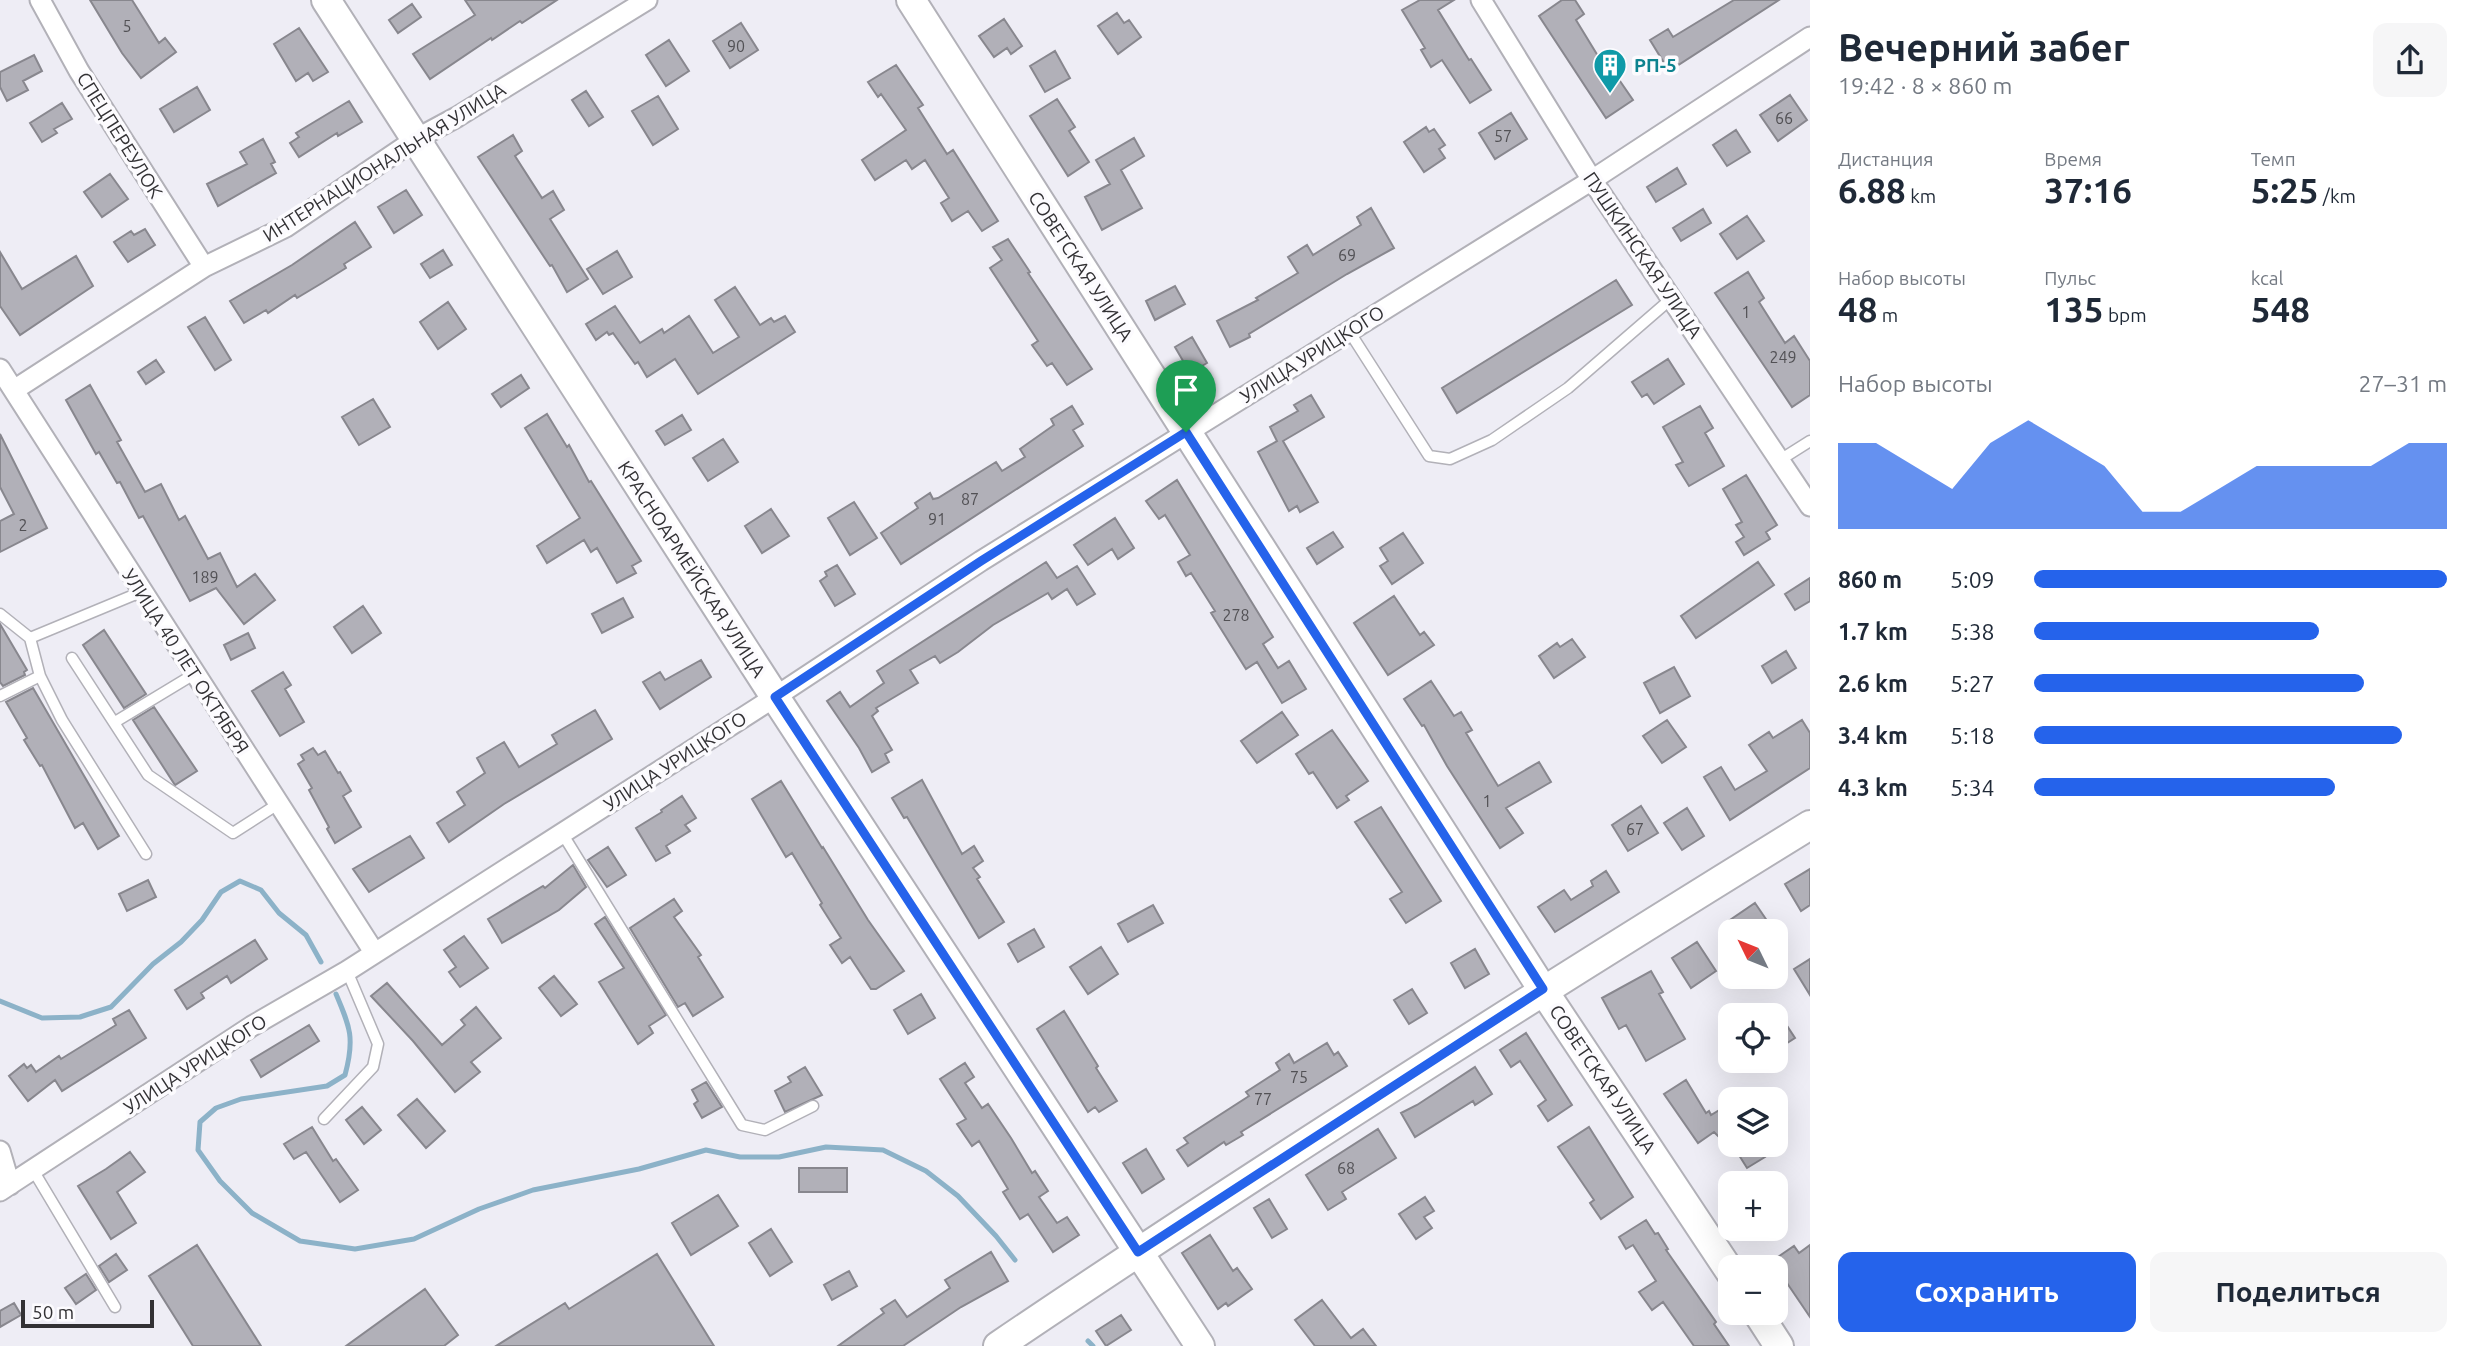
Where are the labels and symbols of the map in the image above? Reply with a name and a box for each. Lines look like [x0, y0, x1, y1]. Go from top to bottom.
house number: 5 [122, 17, 132, 35]
house number: 90 [727, 37, 745, 55]
building icon: РП-5 [1591, 46, 1629, 95]
place label: РП-5 [1634, 54, 1677, 76]
street label: СПЕЦПЕРЕУЛОК [72, 68, 168, 202]
street label: ИНТЕРНАЦИОНАЛЬНАЯ УЛИЦА [259, 78, 510, 246]
house number: 66 [1775, 109, 1793, 127]
house number: 57 [1494, 127, 1512, 145]
street label: ПУШКИНСКАЯ УЛИЦА [1579, 168, 1707, 343]
street label: СОВЕТСКАЯ УЛИЦА [1024, 187, 1138, 346]
house number: 69 [1338, 246, 1356, 264]
street label: УЛИЦА УРИЦКОГО [1236, 301, 1388, 407]
house number: 1 [1741, 303, 1751, 321]
house number: 249 [1769, 348, 1797, 366]
pin [1156, 360, 1216, 432]
street label: КРАСНОАРМЕЙСКАЯ УЛИЦА [614, 457, 771, 682]
house number: 87 [961, 490, 979, 508]
house number: 91 [928, 510, 946, 528]
house number: 2 [18, 516, 28, 534]
street label: УЛИЦА 40 ЛЕТ ОКТЯБРЯ [118, 565, 254, 757]
house number: 189 [191, 568, 219, 586]
house number: 278 [1222, 606, 1250, 624]
street label: УЛИЦА УРИЦКОГО [600, 707, 750, 815]
house number: 1 [1482, 792, 1492, 810]
house number: 67 [1626, 820, 1644, 838]
north arrow [1718, 919, 1788, 989]
street label: СОВЕТСКАЯ УЛИЦА [1545, 1001, 1661, 1158]
street label: УЛИЦА УРИЦКОГО [120, 1010, 270, 1118]
house number: 75 [1290, 1068, 1308, 1086]
house number: 77 [1254, 1090, 1272, 1108]
house number: 68 [1337, 1159, 1355, 1177]
scale bar [21, 1297, 154, 1329]

